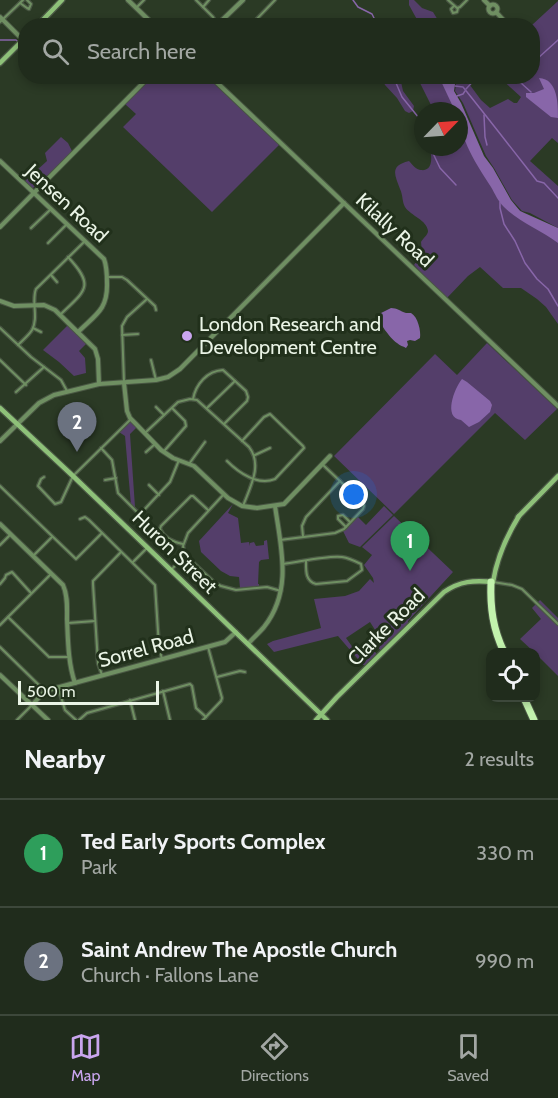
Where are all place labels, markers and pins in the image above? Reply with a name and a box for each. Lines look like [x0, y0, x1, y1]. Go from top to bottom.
place label: London Research and Development Centre [199, 312, 381, 359]
marker: London Research and Development Centre [180, 329, 194, 343]
pin: 2 [58, 402, 97, 452]
pin: 1 [390, 522, 430, 571]

